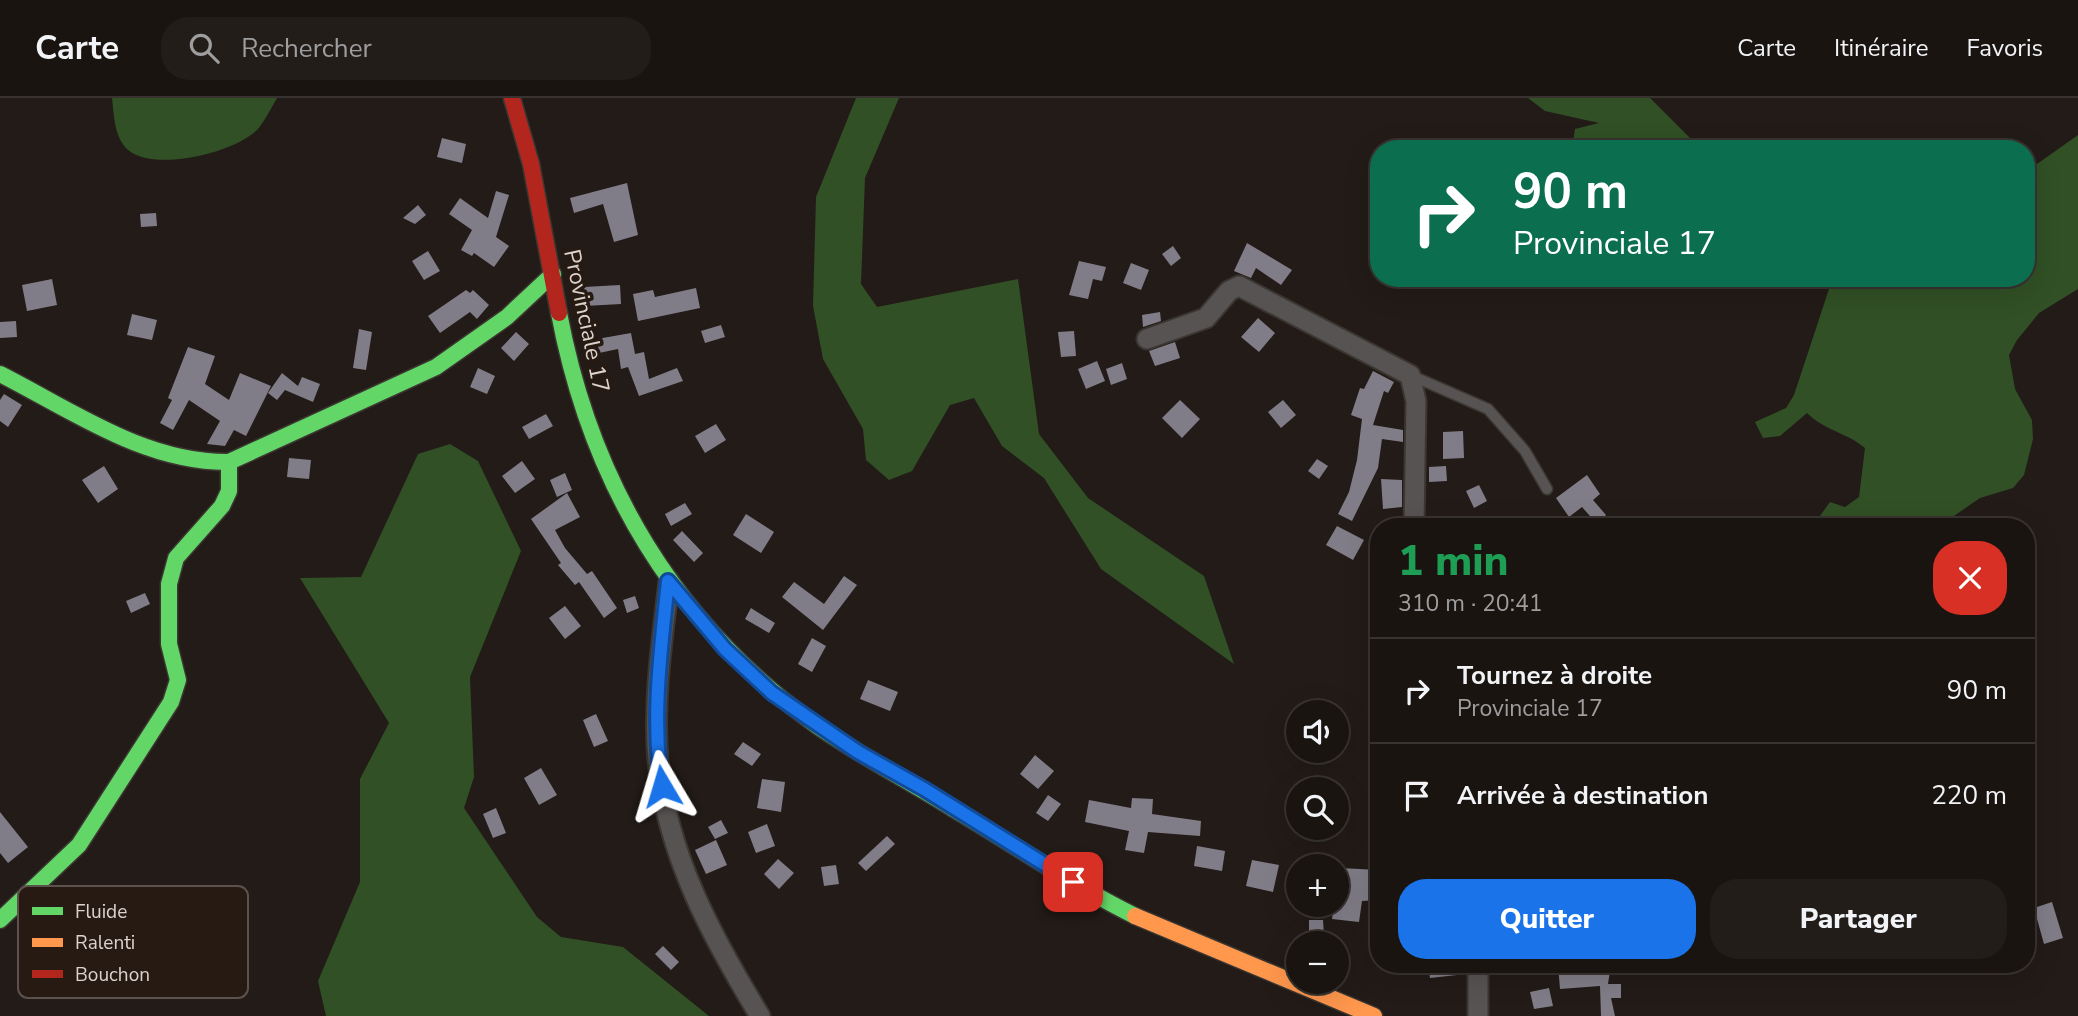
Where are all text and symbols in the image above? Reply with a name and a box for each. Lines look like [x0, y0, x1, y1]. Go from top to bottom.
search box [161, 17, 651, 80]
text: Carte [35, 26, 119, 71]
icon: search [185, 29, 223, 67]
text: Rechercher [241, 31, 372, 66]
text: Carte [1737, 32, 1796, 64]
text: Itinéraire [1834, 32, 1928, 64]
text: Favoris [1966, 32, 2043, 64]
text: 90 m [1513, 158, 1628, 225]
icon: right [1398, 168, 1489, 259]
text: Provinciale 17 [1513, 222, 1716, 265]
street label: Provinciale 17 [556, 247, 617, 396]
text: 1 min [1398, 533, 1508, 590]
button: close [1933, 541, 2007, 615]
text: 310 m · 20:41 [1398, 588, 1543, 619]
text: Tournez à droite [1457, 658, 1652, 693]
icon: right [1398, 672, 1436, 710]
text: 90 m [1947, 673, 2007, 708]
text: Provinciale 17 [1457, 693, 1603, 724]
map controls [1286, 700, 1349, 994]
button: sound [1286, 700, 1349, 763]
position arrow [625, 749, 699, 823]
button: search [1286, 777, 1349, 840]
icon: arrive [1398, 777, 1436, 815]
text: Arrivée à destination [1457, 778, 1708, 813]
text: 220 m [1931, 778, 2007, 813]
pin [1043, 852, 1103, 912]
button: + [1286, 854, 1349, 917]
icon: arrive [1054, 863, 1092, 901]
button: Quitter [1398, 879, 1696, 959]
button: Partager [1710, 879, 2007, 959]
legend [18, 886, 248, 998]
text: Fluide [75, 899, 127, 925]
text: Ralenti [75, 930, 135, 956]
button: − [1286, 931, 1349, 994]
text: Bouchon [75, 962, 150, 988]

